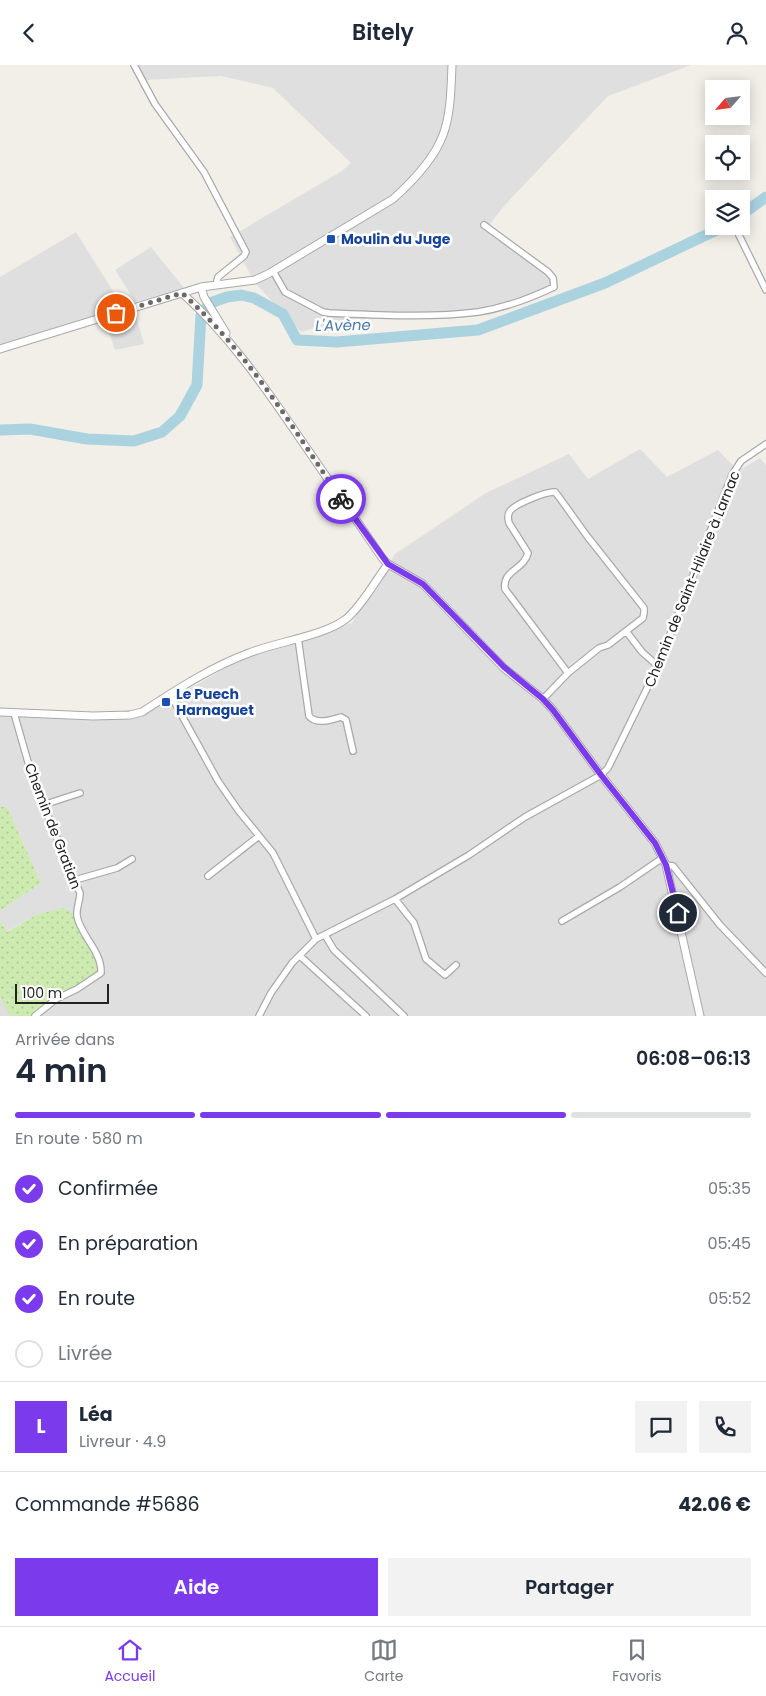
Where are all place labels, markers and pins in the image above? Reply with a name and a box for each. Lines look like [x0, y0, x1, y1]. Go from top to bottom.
place label: Moulin du Juge [341, 229, 451, 249]
marker: Moulin du Juge [325, 233, 337, 245]
pin [95, 292, 137, 334]
place label: Le Puech Harnaguet [176, 684, 254, 720]
marker: Le Puech Harnaguet [160, 696, 172, 708]
pin [657, 892, 699, 934]

